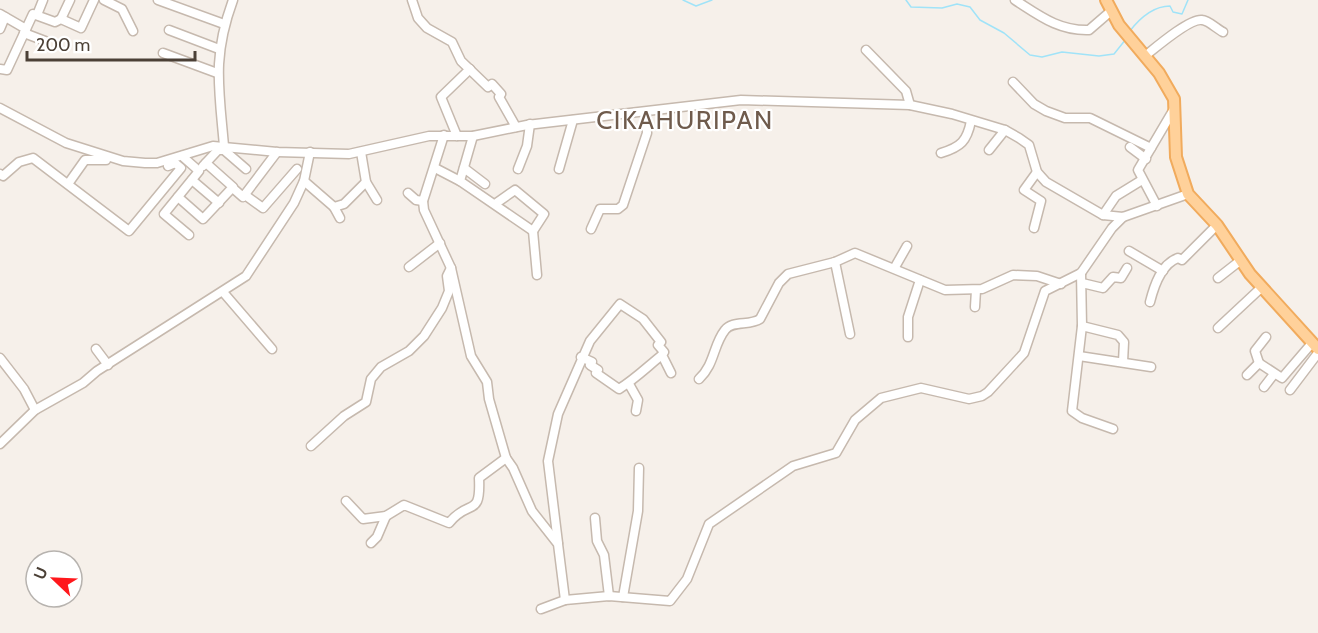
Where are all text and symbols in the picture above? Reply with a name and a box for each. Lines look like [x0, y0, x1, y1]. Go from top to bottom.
scale bar [27, 24, 195, 62]
text: 200 m [36, 34, 90, 56]
district label: CIKAHURIPAN [596, 104, 774, 136]
north arrow [24, 549, 84, 609]
text: U [30, 564, 52, 582]

